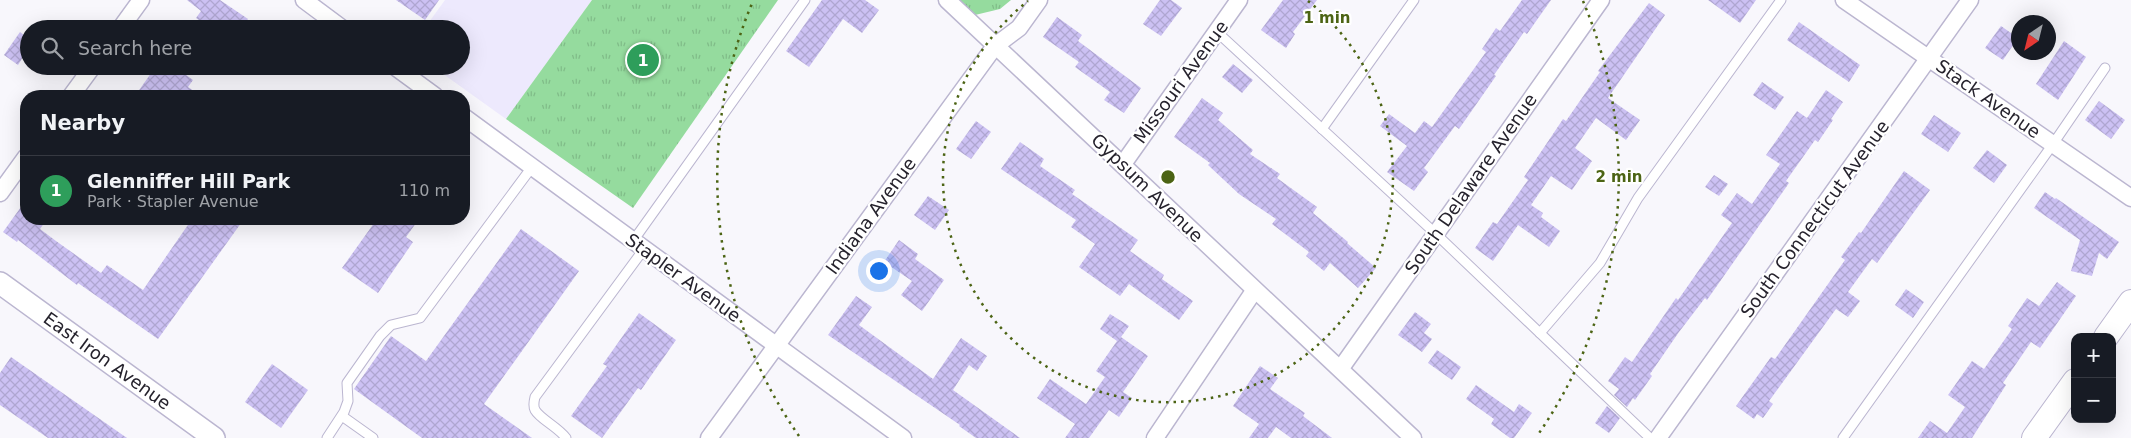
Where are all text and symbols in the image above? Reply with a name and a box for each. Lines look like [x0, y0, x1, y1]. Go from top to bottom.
text: 1 min [1303, 9, 1351, 27]
north arrow [2011, 15, 2056, 60]
street label: Missouri Avenue [1129, 16, 1232, 147]
search box [20, 20, 470, 75]
icon: search [38, 34, 66, 62]
text: Search here [78, 37, 192, 59]
pin: 1 [627, 41, 659, 79]
street label: Stack Avenue [1932, 55, 2044, 142]
street label: South Delaware Avenue [1400, 89, 1541, 278]
text: Nearby [40, 111, 125, 135]
street label: South Connecticut Avenue [1736, 116, 1893, 321]
street label: Gypsum Avenue [1087, 129, 1207, 246]
street label: Indiana Avenue [821, 153, 920, 278]
centre of rings [1159, 168, 1177, 186]
text: 2 min [1595, 168, 1643, 186]
text: Glenniffer Hill Park [87, 170, 290, 192]
text: 1 [50, 181, 62, 200]
text: 110 m [399, 181, 450, 200]
text: Park · Stapler Avenue [87, 192, 259, 211]
street label: Stapler Avenue [622, 229, 745, 326]
your location [866, 258, 892, 284]
street label: East Iron Avenue [40, 307, 175, 414]
map controls [2071, 333, 2116, 423]
button: + [2071, 333, 2116, 378]
button: − [2071, 378, 2116, 423]

